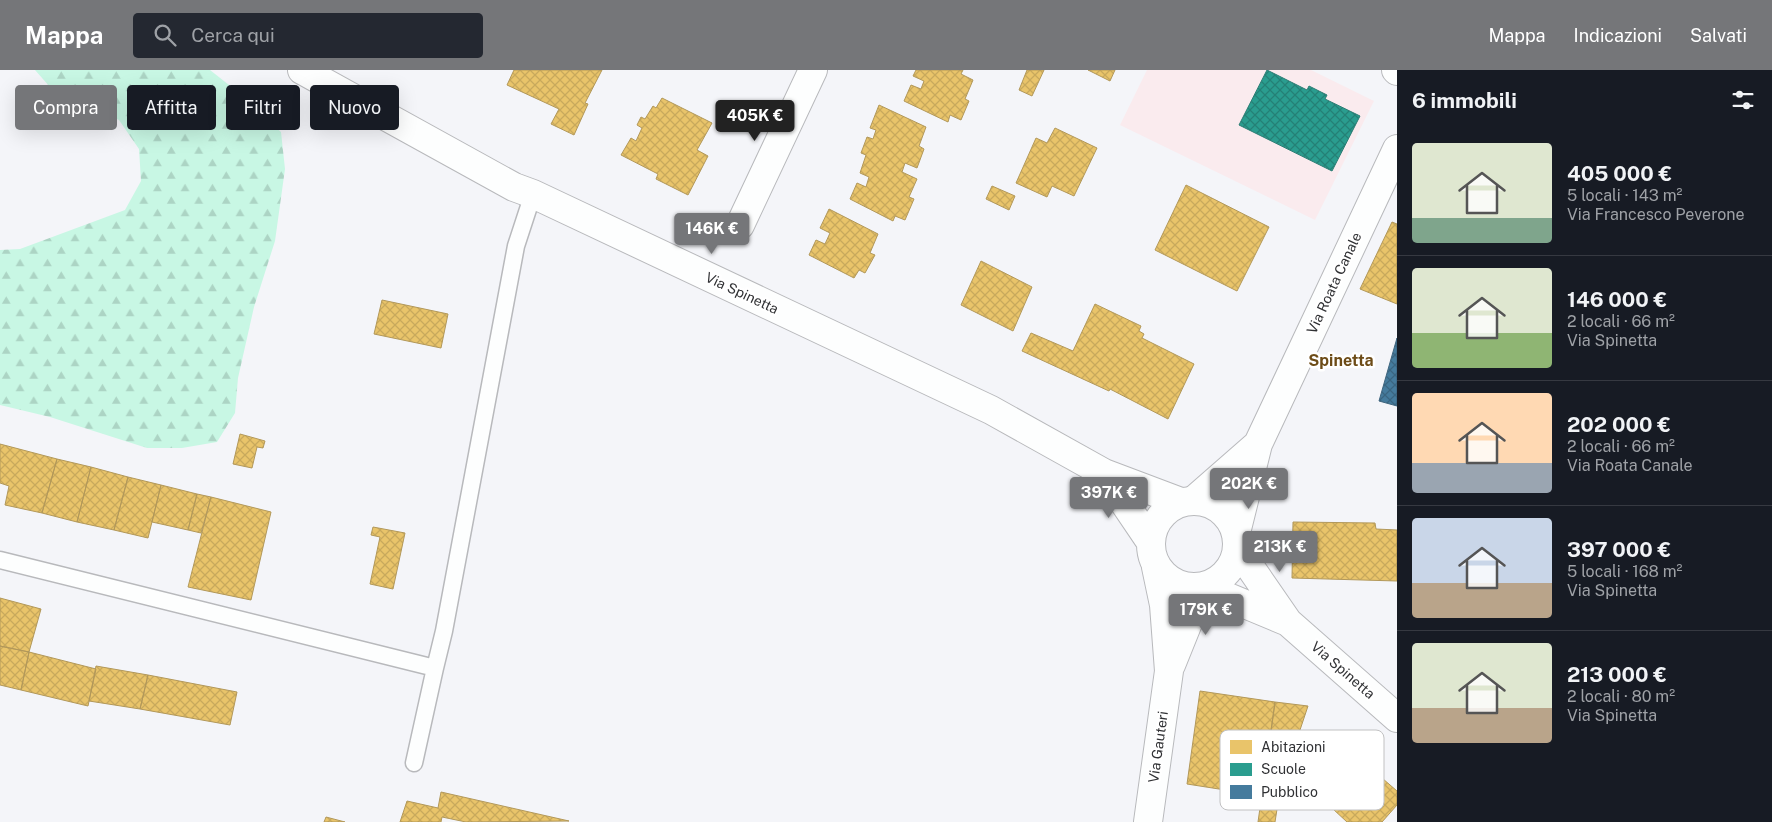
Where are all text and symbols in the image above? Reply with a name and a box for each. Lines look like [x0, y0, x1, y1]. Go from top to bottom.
search box [133, 13, 483, 58]
text: Mappa [25, 21, 103, 49]
icon: search [151, 21, 179, 49]
text: Cerca qui [191, 24, 275, 46]
text: Mappa [1488, 25, 1546, 46]
text: Indicazioni [1574, 25, 1662, 46]
text: Salvati [1690, 25, 1747, 46]
chip: Compra [15, 85, 117, 130]
chip: Affitta [127, 85, 216, 130]
chip: Filtri [226, 85, 300, 130]
chip: Nuovo [310, 85, 399, 130]
icon: filters [1729, 86, 1757, 114]
text: 6 immobili [1412, 88, 1517, 113]
pin: 405K € [714, 100, 796, 142]
text: 405K € [726, 106, 784, 125]
text: 405 000 € [1567, 161, 1672, 186]
icon: home [1452, 163, 1512, 223]
text: 5 locali · 143 m² [1567, 186, 1682, 205]
text: Via Francesco Peverone [1567, 205, 1745, 224]
pin: 146K € [671, 212, 753, 255]
text: 146K € [685, 219, 739, 238]
street label: Via Roata Canale [1304, 230, 1365, 336]
street label: Via Spinetta [703, 269, 781, 317]
text: 146 000 € [1567, 287, 1667, 312]
icon: home [1452, 288, 1512, 348]
text: 2 locali · 66 m² [1567, 312, 1675, 331]
text: Via Spinetta [1567, 331, 1657, 350]
district label: Spinetta [1308, 351, 1374, 370]
text: 202 000 € [1567, 412, 1671, 437]
icon: home [1452, 413, 1512, 473]
text: 2 locali · 66 m² [1567, 437, 1675, 456]
text: Via Roata Canale [1567, 456, 1693, 475]
pin: 202K € [1208, 468, 1290, 510]
text: 202K € [1221, 474, 1277, 493]
pin: 397K € [1068, 476, 1150, 519]
text: 397K € [1081, 483, 1137, 502]
pin: 213K € [1239, 530, 1321, 573]
text: 213K € [1253, 537, 1307, 556]
text: 397 000 € [1567, 537, 1671, 562]
icon: home [1452, 538, 1512, 598]
text: 5 locali · 168 m² [1567, 562, 1682, 581]
text: Via Spinetta [1567, 581, 1657, 600]
pin: 179K € [1165, 594, 1247, 636]
text: 179K € [1180, 600, 1232, 619]
street label: Via Spinetta [1308, 638, 1378, 702]
text: 213 000 € [1567, 662, 1667, 687]
icon: home [1452, 663, 1512, 723]
text: 2 locali · 80 m² [1567, 687, 1675, 706]
text: Via Spinetta [1567, 706, 1657, 725]
street label: Via Gauteri [1145, 710, 1171, 784]
legend [1220, 730, 1384, 810]
text: Abitazioni [1261, 739, 1326, 755]
text: Scuole [1261, 761, 1306, 777]
text: Pubblico [1261, 784, 1318, 800]

